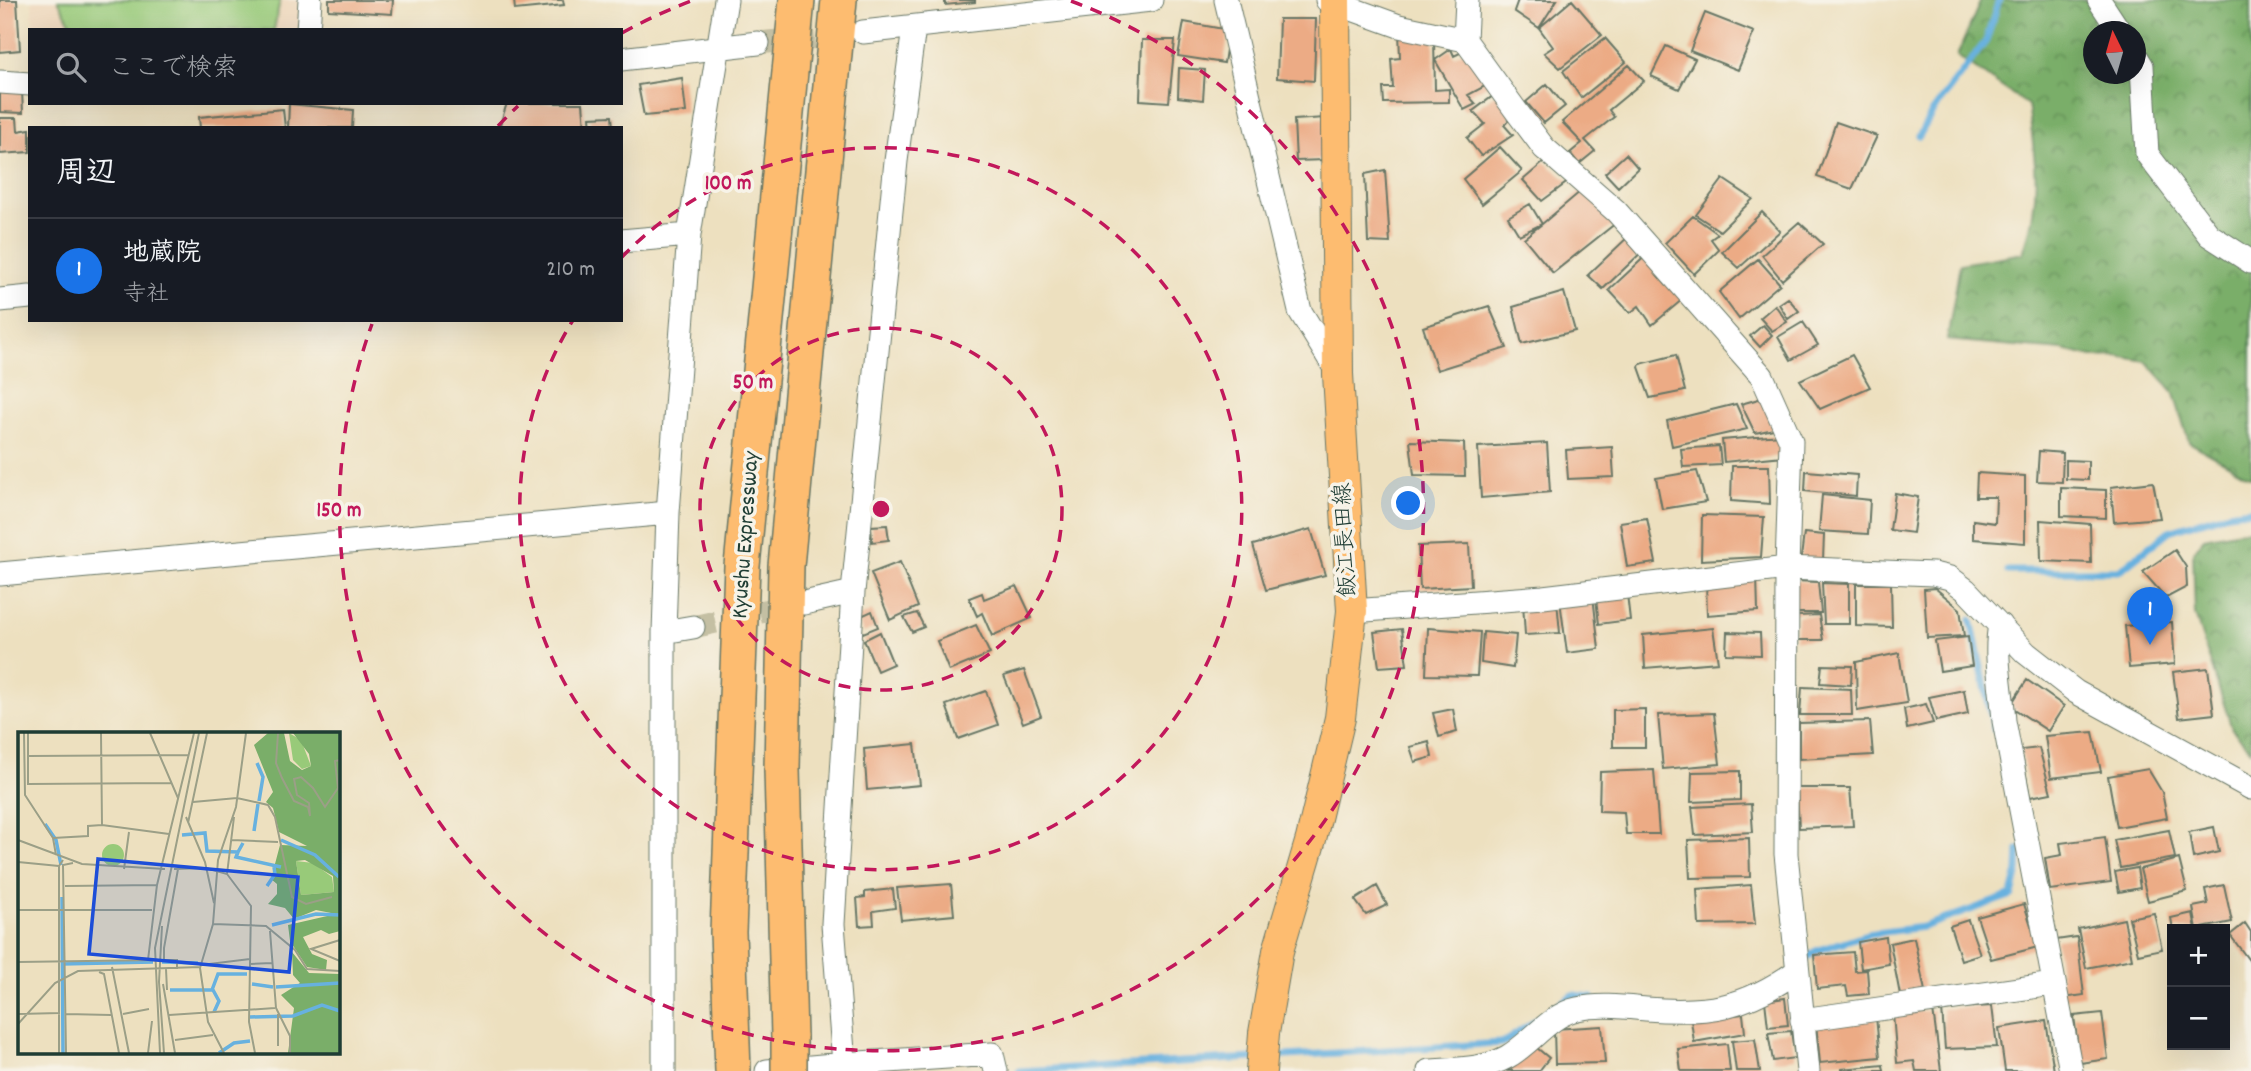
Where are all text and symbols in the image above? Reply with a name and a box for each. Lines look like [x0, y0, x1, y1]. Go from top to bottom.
north arrow [2083, 21, 2146, 84]
search box [28, 28, 623, 105]
icon: search [52, 48, 90, 86]
text: ここで検索 [108, 51, 238, 88]
text: 周辺 [56, 154, 116, 197]
text: 100 m [705, 170, 751, 200]
text: 地蔵院 [123, 236, 201, 273]
text: 1 [76, 254, 82, 287]
text: 210 m [546, 254, 595, 287]
text: 寺社 [123, 279, 169, 312]
text: 50 m [733, 369, 773, 399]
street label: Kyushu Expressway [725, 449, 769, 620]
street label: 飯江長田線 [1328, 482, 1366, 598]
your location [1391, 486, 1425, 520]
text: 150 m [316, 497, 362, 527]
centre of rings [869, 497, 893, 521]
pin: 1 [2127, 587, 2173, 645]
inset map [18, 732, 340, 1054]
map controls [2167, 924, 2230, 1050]
button: + [2167, 924, 2230, 987]
button: − [2167, 987, 2230, 1050]

